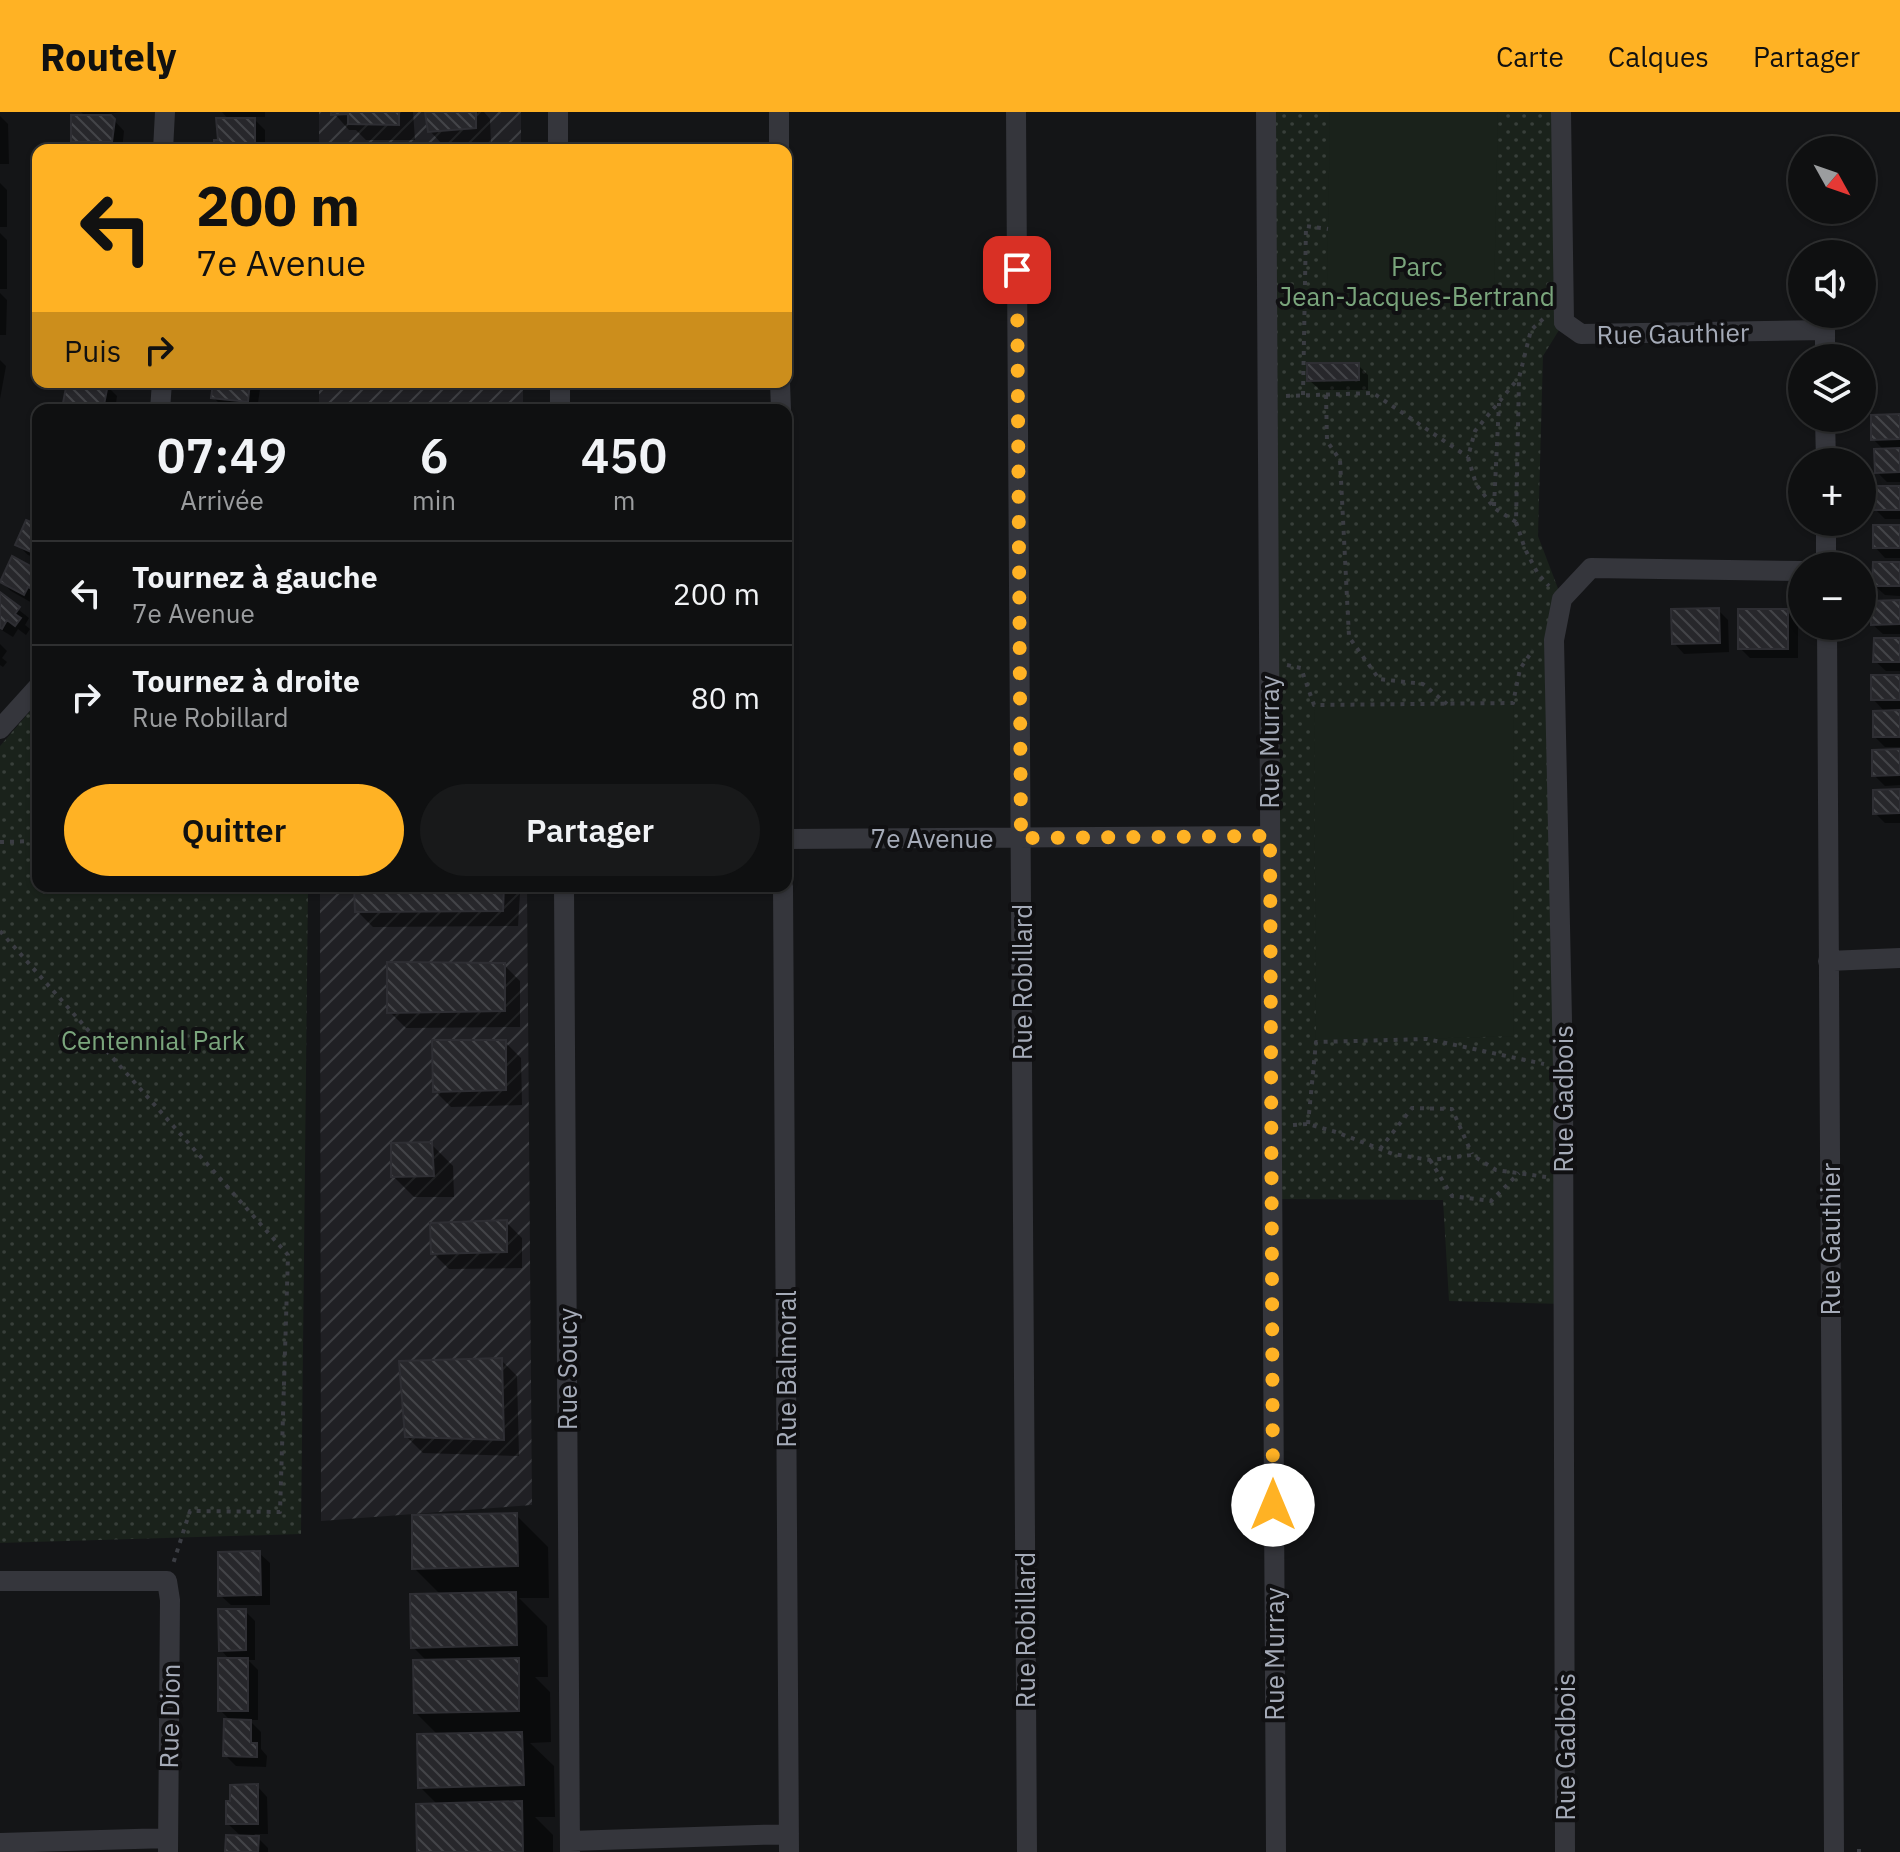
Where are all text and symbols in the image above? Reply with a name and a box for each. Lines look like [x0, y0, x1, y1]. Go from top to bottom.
text: Routely [40, 32, 176, 81]
text: Carte [1496, 38, 1564, 75]
text: Calques [1608, 38, 1709, 75]
text: Partager [1753, 38, 1860, 75]
north arrow [1788, 136, 1876, 224]
map controls [1788, 136, 1876, 640]
text: 200 m [196, 169, 360, 241]
icon: left [64, 176, 168, 280]
pin [983, 236, 1051, 304]
text: 7e Avenue [196, 239, 366, 286]
button: sound [1788, 240, 1876, 328]
icon: arrive [995, 248, 1039, 292]
park label: Parc Jean-Jacques-Bertrand [1279, 249, 1555, 313]
street label: Rue Gauthier [1596, 315, 1750, 351]
icon: right [137, 328, 181, 372]
text: Puis [64, 331, 121, 370]
button: layers [1788, 344, 1876, 432]
text: 07:49 [157, 424, 287, 486]
text: 6 [420, 424, 448, 486]
text: 450 [581, 424, 667, 486]
button: + [1788, 448, 1876, 536]
text: Arrivée [180, 483, 264, 517]
text: min [412, 483, 456, 517]
text: m [613, 483, 635, 517]
button: − [1788, 552, 1876, 640]
text: Tournez à gauche [132, 557, 378, 596]
icon: left [64, 571, 108, 615]
text: 200 m [673, 574, 760, 613]
text: 7e Avenue [132, 596, 255, 630]
text: Tournez à droite [132, 661, 360, 700]
icon: right [64, 675, 108, 719]
street label: Rue Murray [1252, 675, 1286, 809]
text: 80 m [691, 678, 760, 717]
text: Rue Robillard [132, 700, 289, 734]
button: Quitter [64, 784, 404, 876]
button: Partager [420, 784, 760, 876]
street label: 7e Avenue [871, 821, 993, 855]
street label: Rue Robillard [1005, 904, 1039, 1060]
park label: Centennial Park [61, 1023, 245, 1057]
street label: Rue Gadbois [1546, 1025, 1580, 1173]
street label: Rue Gauthier [1813, 1162, 1847, 1315]
street label: Rue Balmoral [769, 1290, 803, 1448]
street label: Rue Soucy [550, 1308, 584, 1430]
position arrow [1231, 1463, 1315, 1547]
street label: Rue Robillard [1008, 1552, 1042, 1708]
street label: Rue Murray [1257, 1587, 1291, 1721]
street label: Rue Dion [151, 1663, 187, 1769]
street label: Rue Gadbois [1548, 1673, 1582, 1821]

